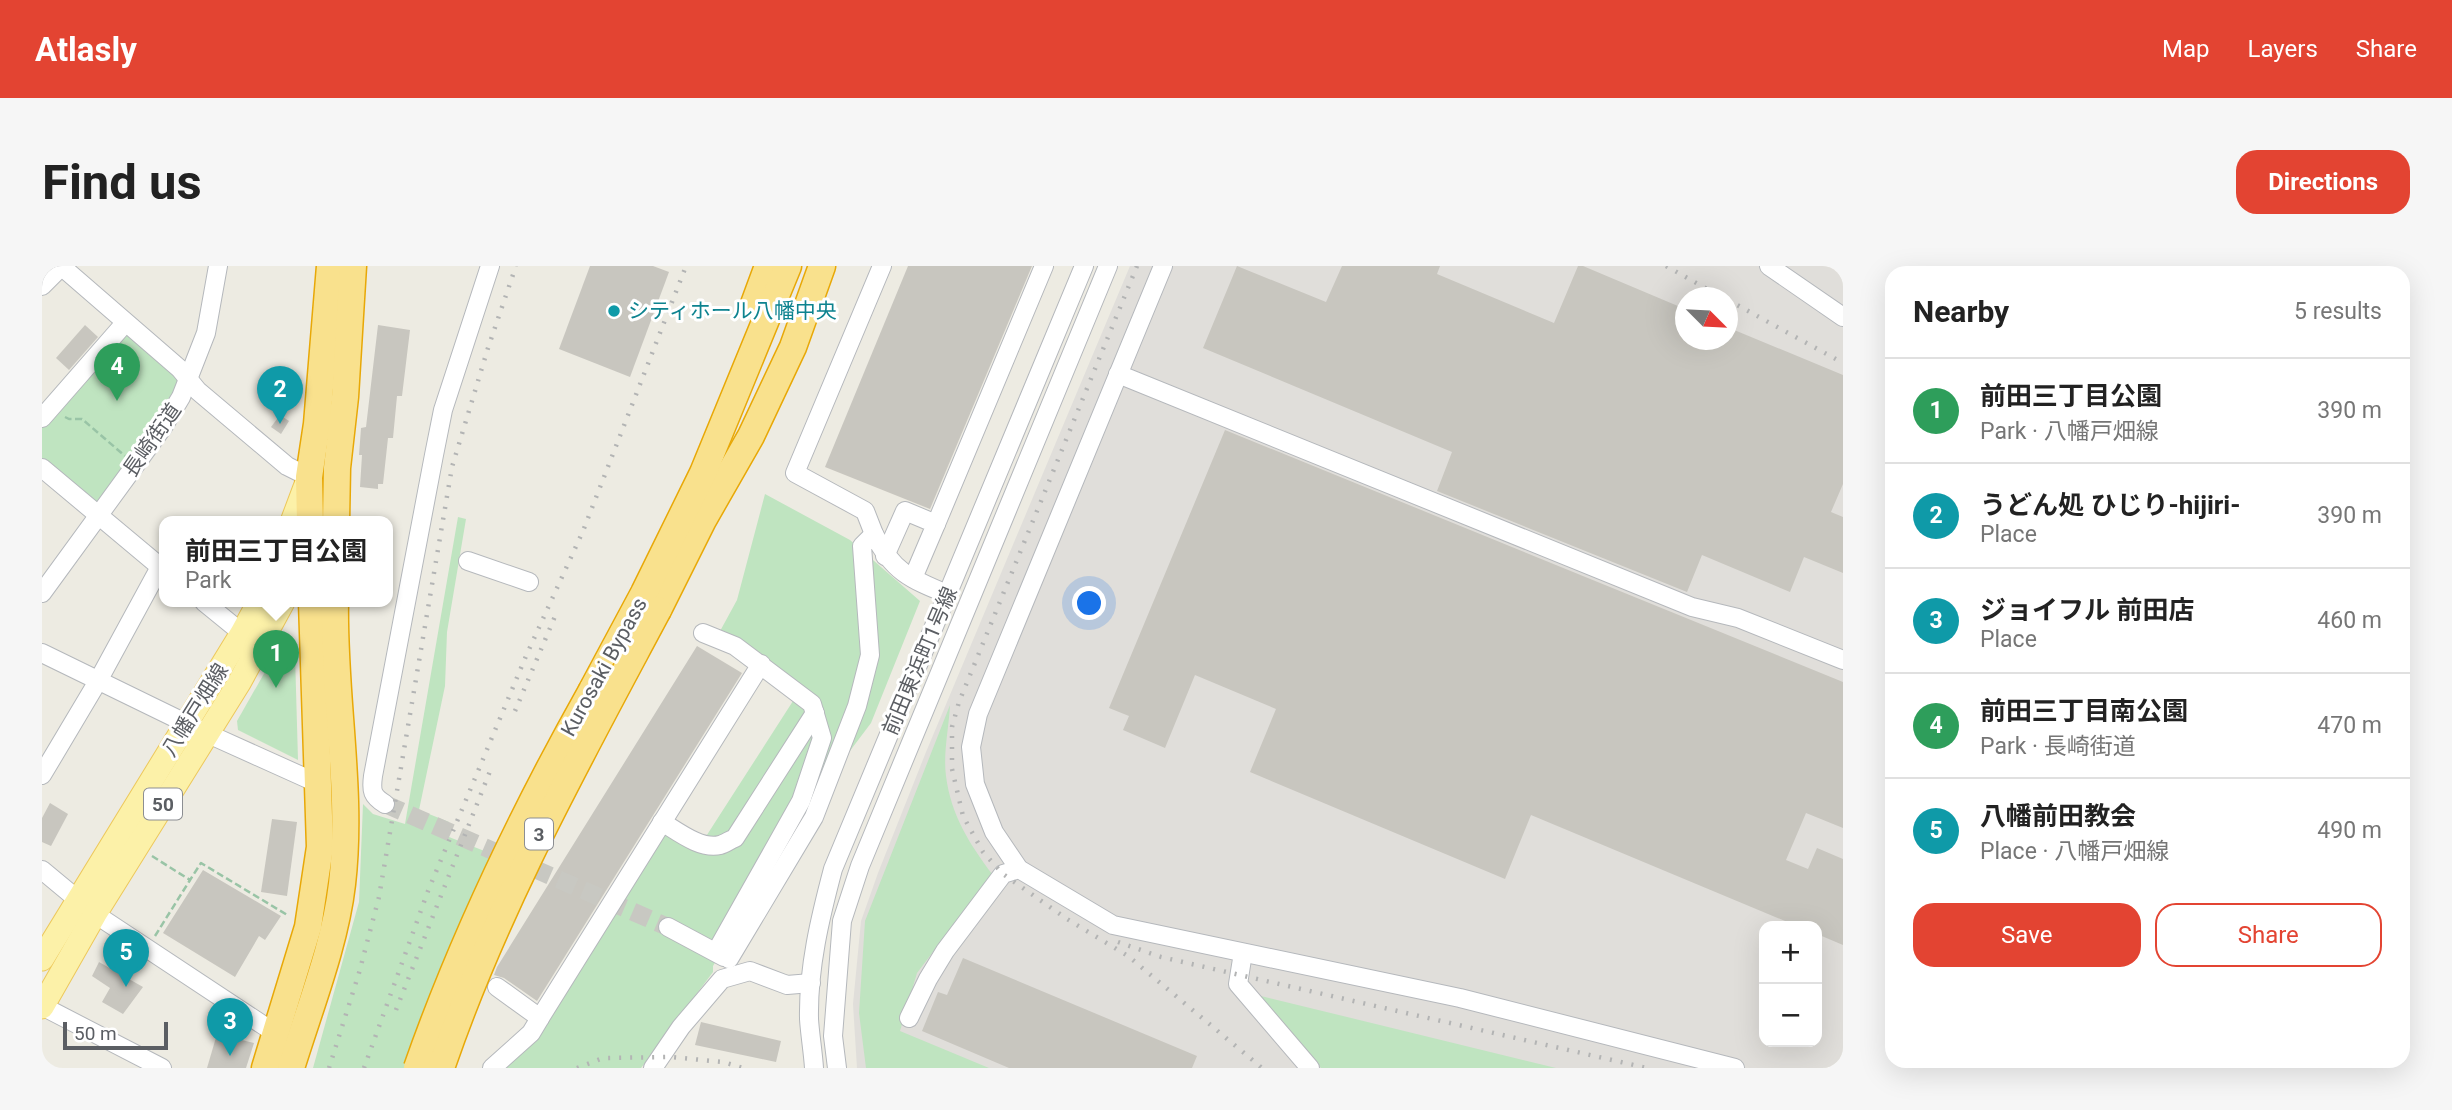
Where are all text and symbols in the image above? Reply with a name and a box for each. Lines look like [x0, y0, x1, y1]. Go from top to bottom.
text: Atlasly [35, 30, 137, 69]
text: Map [2162, 35, 2210, 63]
text: Layers [2248, 35, 2318, 63]
text: Share [2356, 35, 2417, 63]
button: Directions [2236, 150, 2410, 214]
text: Find us [42, 154, 202, 211]
north arrow [1675, 287, 1738, 350]
text: Nearby [1913, 294, 2009, 329]
text: 5 results [2294, 298, 2382, 325]
place label: シティホール八幡中央 [628, 299, 837, 323]
marker: シティホール八幡中央 [606, 303, 622, 319]
pin: 4 [94, 343, 140, 401]
pin: 2 [257, 366, 303, 424]
text: 前田三丁目公園 [1980, 381, 2162, 411]
text: 1 [1929, 397, 1943, 424]
text: 390 m [2317, 397, 2382, 424]
street label: 長崎街道 [118, 399, 186, 481]
text: Park · 八幡戸畑線 [1980, 418, 2159, 445]
text: うどん処 ひじり-hijiri- [1980, 490, 2240, 520]
text: 2 [1929, 502, 1943, 529]
text: 390 m [2317, 502, 2382, 529]
popup [159, 516, 393, 607]
text: Place [1980, 521, 2037, 548]
text: 前田三丁目公園 [185, 536, 367, 566]
text: Park [185, 567, 231, 594]
street label: 前田東浜町1号線 [878, 583, 962, 739]
your location [1072, 586, 1106, 620]
street label: Kurosaki Bypass [556, 594, 652, 740]
text: ジョイフル 前田店 [1980, 595, 2194, 625]
text: 3 [1929, 607, 1943, 634]
text: 460 m [2317, 607, 2382, 634]
text: Place [1980, 626, 2037, 653]
pin: 1 [253, 630, 299, 688]
street label: 八幡戸畑線 [157, 659, 233, 761]
text: 前田三丁目南公園 [1980, 696, 2188, 726]
text: 4 [1929, 712, 1943, 739]
text: 470 m [2317, 712, 2382, 739]
text: Park · 長崎街道 [1980, 733, 2136, 760]
road number: 50 [144, 789, 182, 820]
text: 八幡前田教会 [1980, 801, 2136, 831]
text: 5 [1929, 817, 1943, 844]
text: 490 m [2317, 817, 2382, 844]
road number: 3 [525, 818, 553, 849]
text: Place · 八幡戸畑線 [1980, 838, 2169, 865]
button: Save [1913, 903, 2141, 967]
button: Share [2155, 903, 2382, 967]
map controls [1759, 921, 1822, 1047]
button: + [1759, 921, 1822, 984]
pin: 5 [103, 929, 149, 987]
button: − [1759, 984, 1822, 1047]
pin: 3 [207, 998, 253, 1056]
scale bar [63, 1019, 168, 1051]
text: 50 m [74, 1022, 117, 1045]

